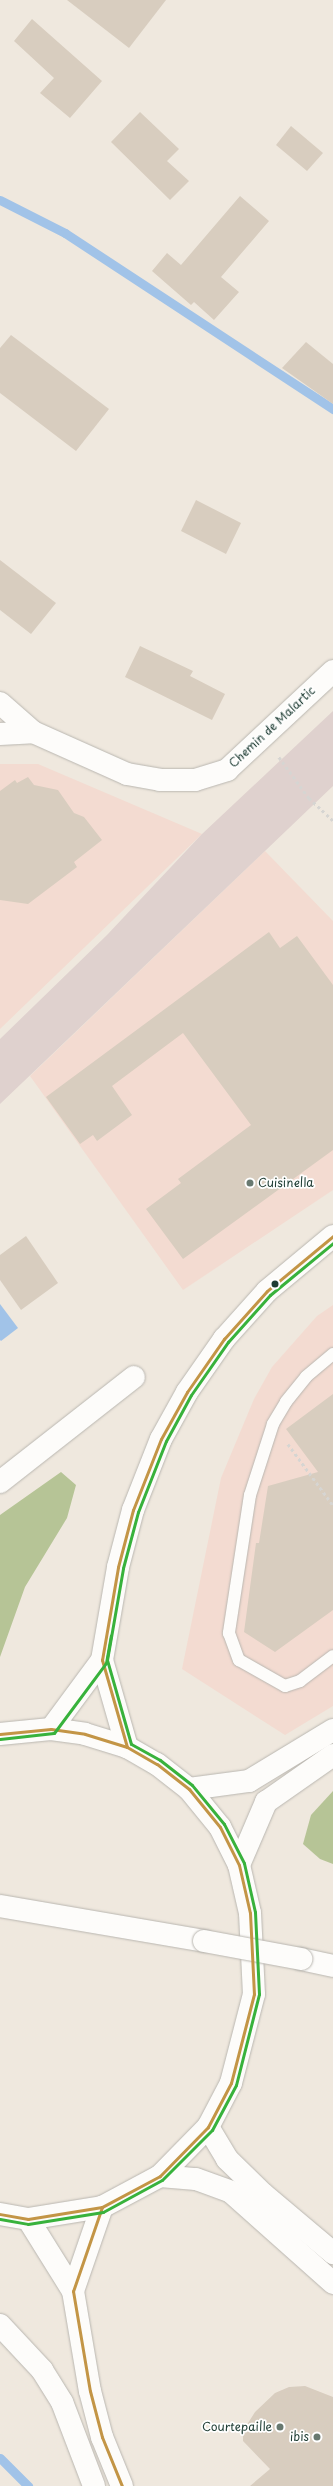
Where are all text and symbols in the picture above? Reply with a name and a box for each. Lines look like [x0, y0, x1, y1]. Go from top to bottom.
street label: Chemin de Malartic [225, 683, 319, 771]
place label: Cuisinella [258, 1176, 314, 1190]
marker: Cuisinella [245, 1178, 255, 1188]
unlabelled marker [270, 1279, 280, 1289]
place label: Courtepaille [202, 2420, 272, 2434]
marker: Courtepaille [275, 2422, 285, 2432]
place label: ibis [290, 2430, 309, 2444]
marker: ibis [312, 2432, 322, 2442]

